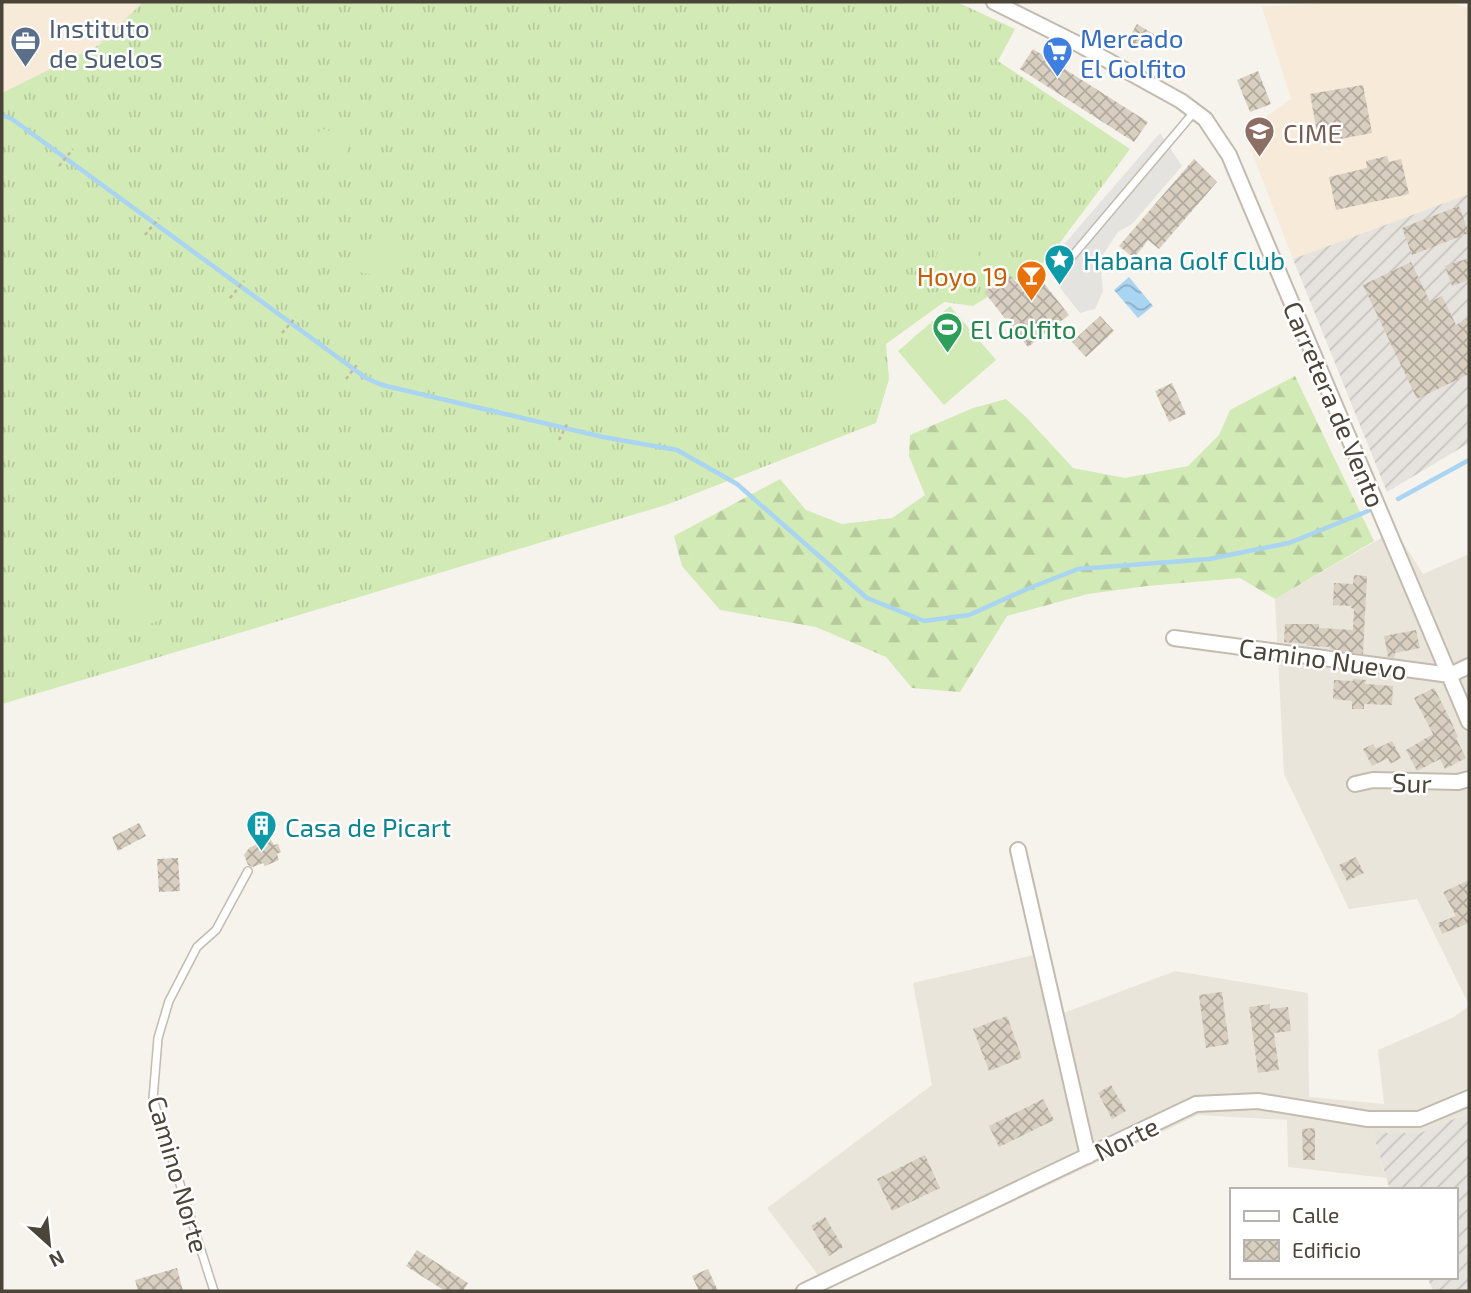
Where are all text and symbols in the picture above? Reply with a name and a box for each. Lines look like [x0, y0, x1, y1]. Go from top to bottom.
place label: Instituto de Suelos [49, 12, 163, 73]
place label: Mercado El Golfito [1080, 22, 1187, 83]
office icon: Instituto de Suelos [9, 25, 43, 69]
supermarket icon: Mercado El Golfito [1040, 35, 1074, 79]
school or university icon: CIME [1243, 115, 1277, 159]
place label: CIME [1283, 117, 1342, 148]
place icon: Habana Golf Club [1043, 242, 1077, 286]
place label: Habana Golf Club [1083, 244, 1285, 275]
bar icon: Hoyo 19 [1014, 258, 1048, 302]
place label: Hoyo 19 [917, 260, 1008, 291]
street label: Carretera de Vento [1278, 296, 1392, 512]
sports icon: El Golfito [930, 311, 964, 355]
place label: El Golfito [970, 313, 1077, 344]
street label: Camino Nuevo [1237, 631, 1409, 685]
street label: Sur [1392, 766, 1432, 798]
building icon: Casa de Picart [245, 809, 279, 853]
place label: Casa de Picart [285, 811, 451, 842]
street label: Camino Norte [142, 1092, 216, 1256]
street label: Norte [1089, 1109, 1163, 1167]
legend [1230, 1188, 1457, 1279]
text: Calle [1292, 1202, 1339, 1227]
north arrow [14, 1209, 84, 1279]
text: Edificio [1292, 1237, 1361, 1262]
text: N [46, 1246, 68, 1273]

